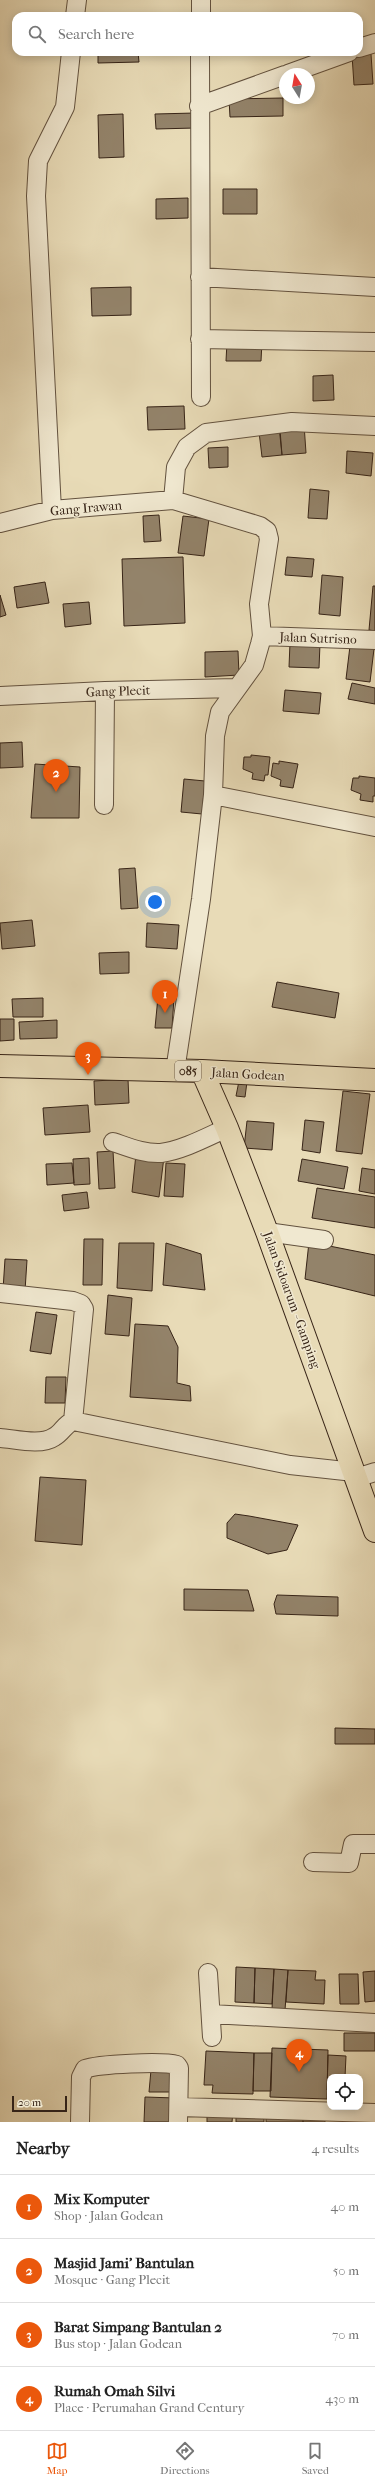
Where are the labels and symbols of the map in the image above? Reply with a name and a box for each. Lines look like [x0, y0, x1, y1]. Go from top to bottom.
north arrow [279, 68, 315, 104]
street label: Gang Irawan [50, 497, 123, 519]
street label: Jalan Sutrisno [278, 629, 357, 647]
street label: Gang Plecit [86, 682, 151, 700]
pin: 2 [43, 759, 69, 792]
your location [145, 892, 165, 912]
pin: 1 [152, 980, 178, 1013]
pin: 3 [75, 1042, 101, 1075]
road number: 085 [175, 1061, 201, 1081]
street label: Jalan Godean [210, 1065, 286, 1083]
street label: Jalan Sidoarum - Gamping [260, 1229, 324, 1372]
pin: 4 [286, 2039, 312, 2072]
scale bar [12, 2094, 67, 2113]

